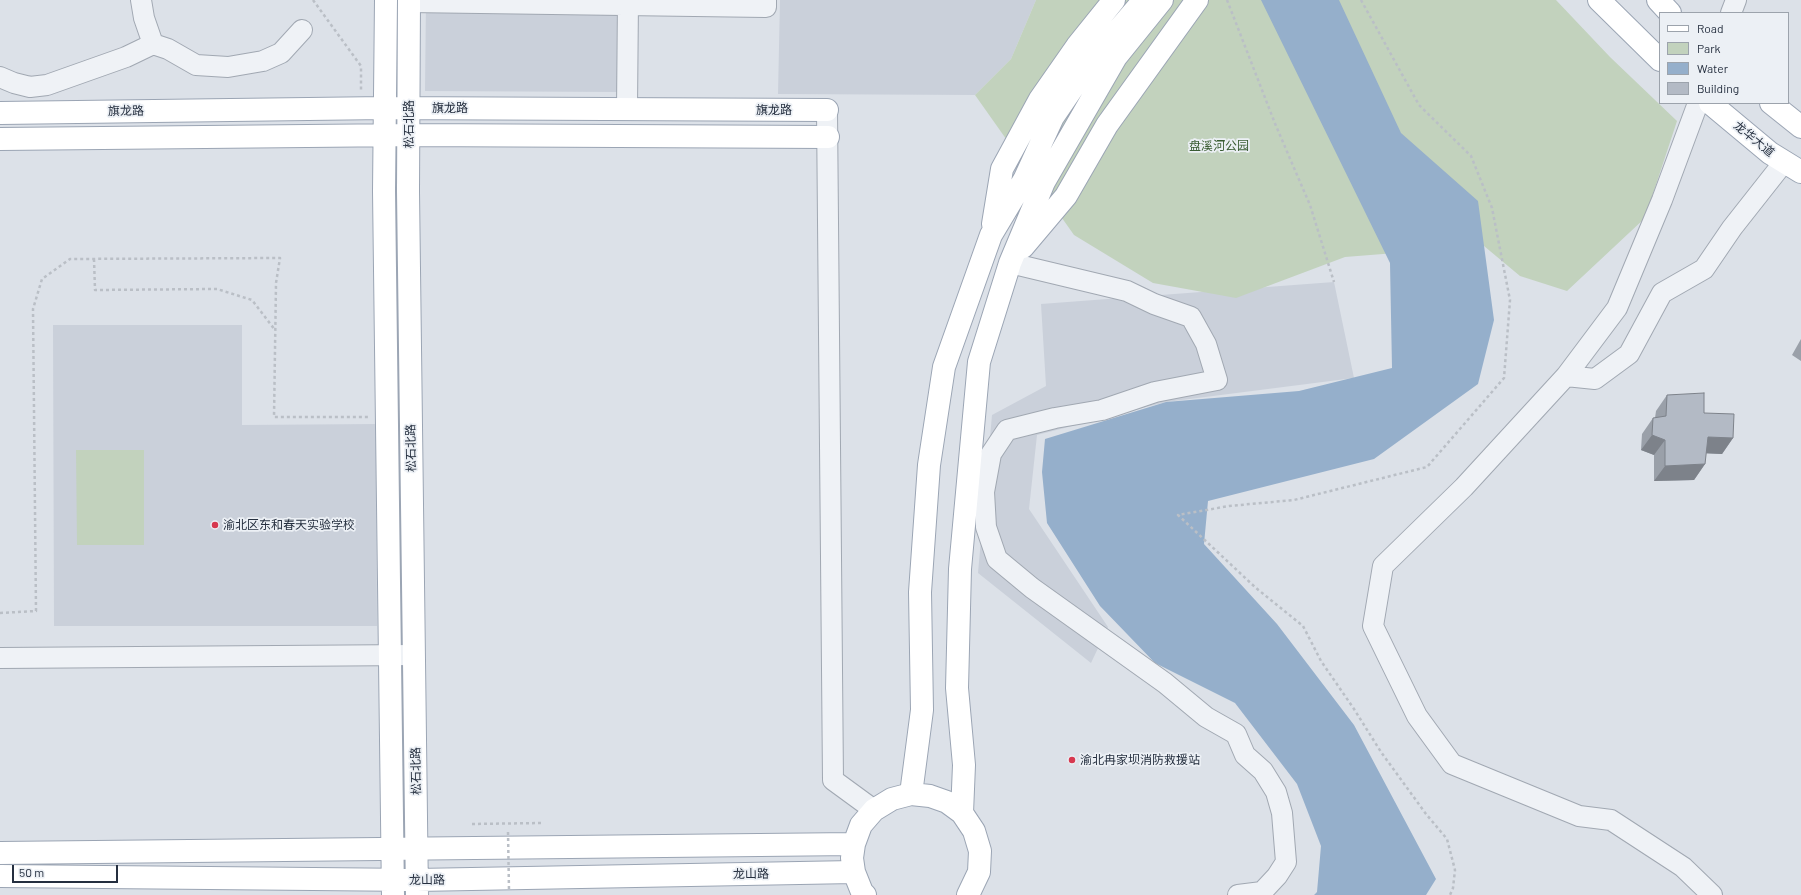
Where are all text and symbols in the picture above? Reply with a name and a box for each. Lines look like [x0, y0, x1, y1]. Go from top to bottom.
legend [1659, 12, 1789, 104]
text: Road [1697, 21, 1724, 35]
text: Park [1697, 41, 1721, 55]
text: Water [1697, 61, 1728, 75]
text: Building [1697, 81, 1739, 95]
street label: 松石北路 [402, 100, 416, 148]
street label: 旗龙路 [432, 101, 468, 115]
street label: 旗龙路 [108, 103, 144, 119]
street label: 旗龙路 [756, 103, 792, 117]
street label: 龙华大道 [1731, 118, 1777, 160]
park label: 盘溪河公园 [1189, 139, 1249, 153]
street label: 松石北路 [403, 424, 419, 472]
place label: 渝北区东和春天实验学校 [223, 518, 355, 532]
marker: 渝北区东和春天实验学校 [210, 520, 220, 530]
street label: 松石北路 [408, 747, 424, 795]
place label: 渝北冉家坝消防救援站 [1080, 753, 1200, 767]
marker: 渝北冉家坝消防救援站 [1067, 755, 1077, 765]
scale bar [14, 857, 120, 883]
text: 50 m [19, 865, 44, 879]
street label: 龙山路 [733, 866, 769, 882]
street label: 龙山路 [409, 872, 445, 888]

